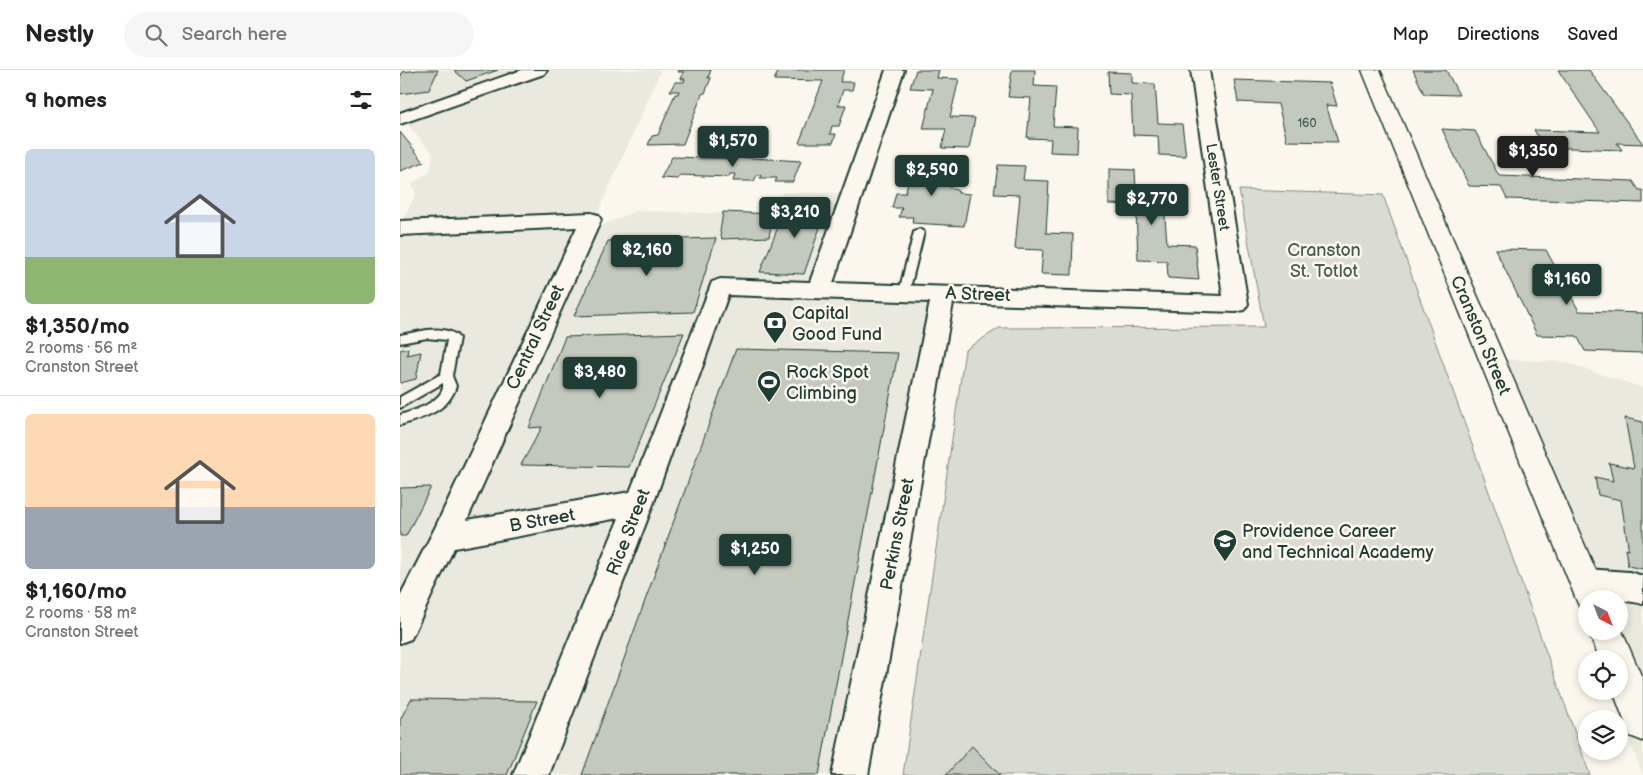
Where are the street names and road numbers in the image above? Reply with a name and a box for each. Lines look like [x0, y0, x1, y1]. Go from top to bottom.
street label: Lester Street [1201, 142, 1234, 232]
street label: Cranston Street [1446, 272, 1515, 398]
street label: Central Street [502, 281, 569, 393]
street label: A Street [945, 283, 1011, 306]
street label: Perkins Street [876, 476, 919, 592]
street label: Rice Street [602, 485, 655, 579]
street label: B Street [508, 504, 577, 537]

